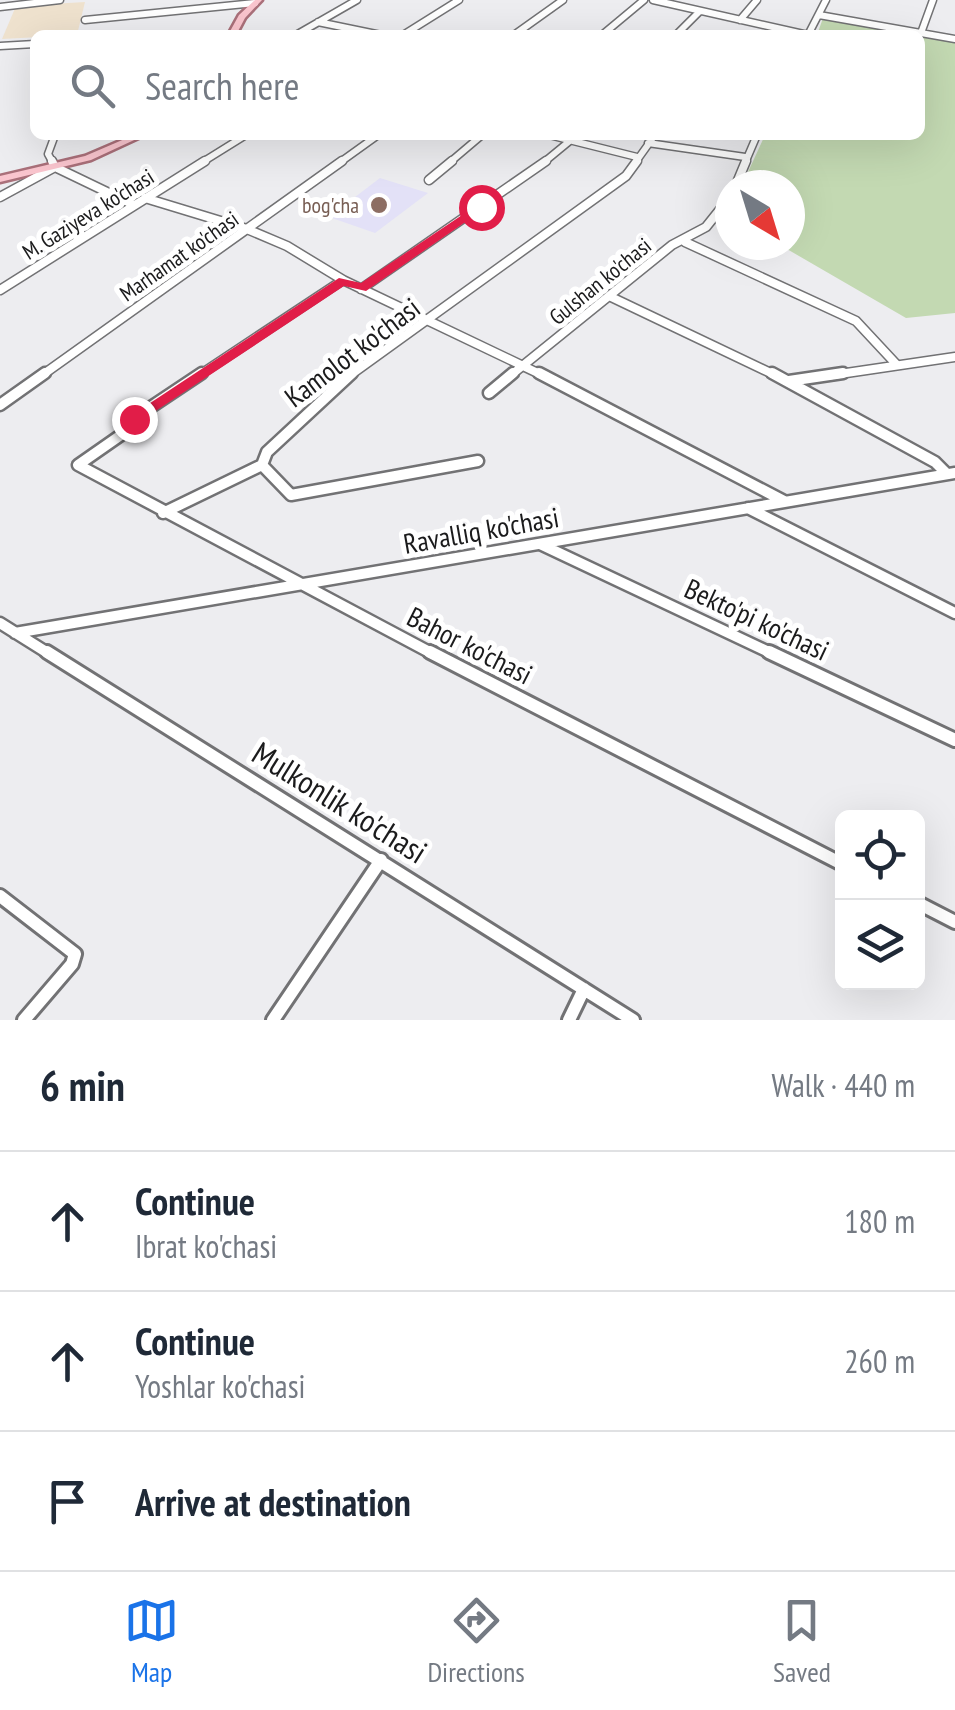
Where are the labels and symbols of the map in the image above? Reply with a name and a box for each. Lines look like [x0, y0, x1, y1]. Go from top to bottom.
street label: M. Gaziyeva ko'chasi [17, 162, 159, 266]
north arrow [715, 170, 805, 260]
route start [459, 185, 505, 231]
place label: bog'cha [302, 191, 359, 219]
marker: bog'cha [368, 194, 390, 216]
street label: Marhamat ko'chasi [114, 205, 244, 307]
street label: Gulshan ko'chasi [543, 231, 657, 331]
street label: Kamolot ko'chasi [277, 289, 427, 415]
route end [112, 397, 158, 443]
street label: Ravalliq ko'chasi [400, 498, 562, 562]
street label: Bekto'pi ko'chasi [679, 570, 835, 668]
street label: Bahor ko'chasi [401, 598, 539, 692]
street label: Mulkonlik ko'chasi [245, 732, 435, 872]

